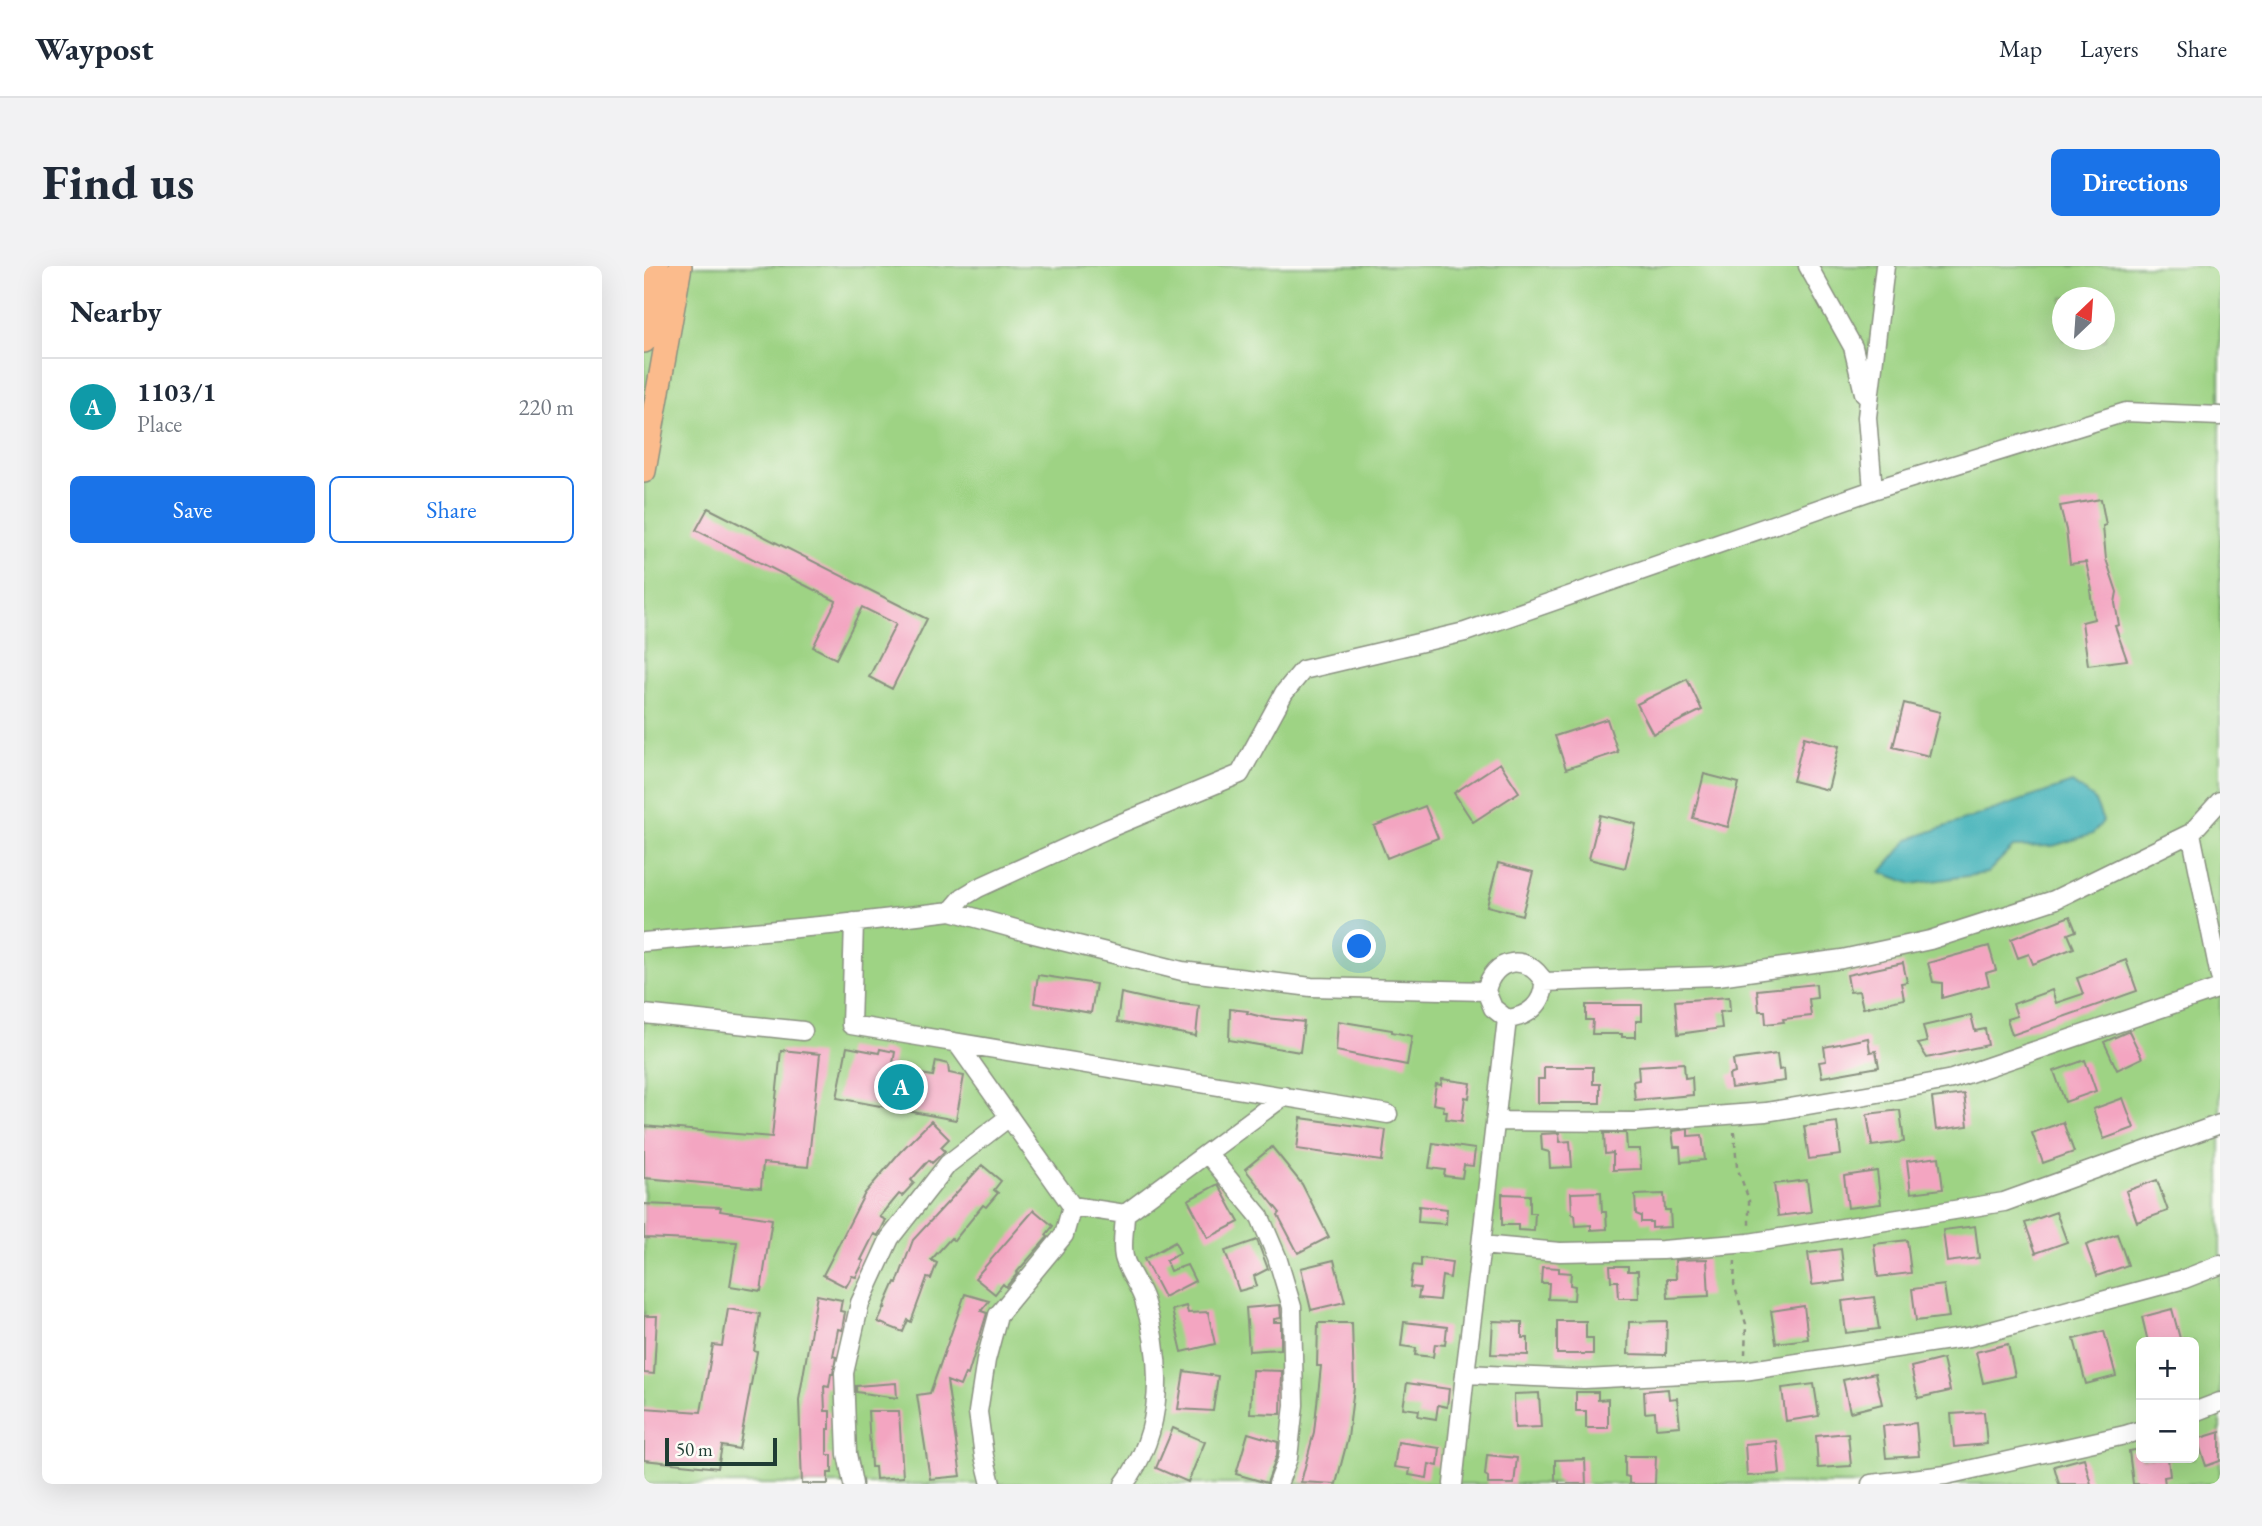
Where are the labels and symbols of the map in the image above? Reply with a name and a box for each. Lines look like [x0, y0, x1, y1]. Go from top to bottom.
north arrow [2052, 287, 2115, 350]
your location [1342, 929, 1376, 963]
pin: A [878, 1061, 924, 1113]
scale bar [665, 1435, 777, 1467]

